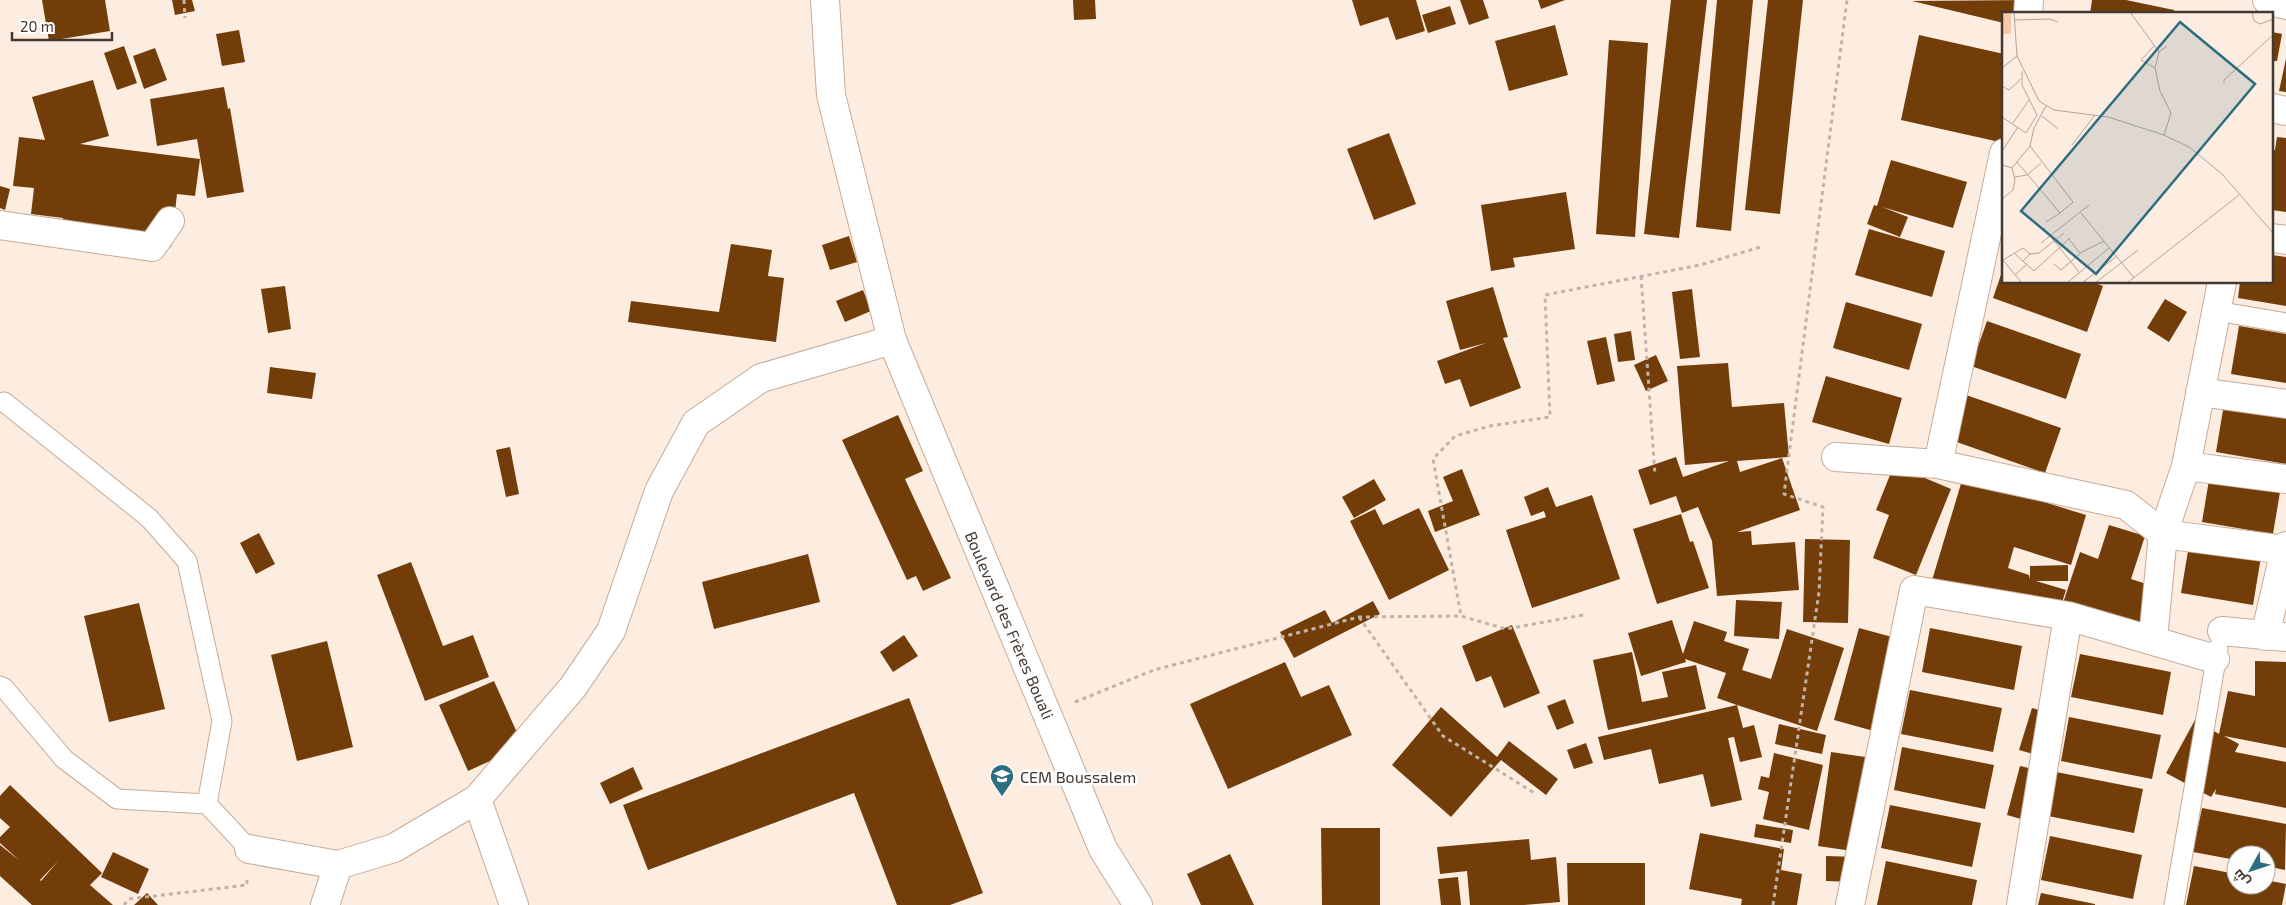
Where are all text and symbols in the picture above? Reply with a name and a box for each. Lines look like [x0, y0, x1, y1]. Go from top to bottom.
scale bar [12, 10, 112, 42]
inset map [2002, 12, 2274, 284]
text: 20 m [20, 17, 54, 35]
street label: Boulevard des Frères Bouali [962, 528, 1058, 722]
school or university icon: CEM Boussalem [989, 763, 1015, 797]
place label: CEM Boussalem [1020, 767, 1136, 786]
north arrow [2226, 845, 2276, 895]
text: ش [2228, 866, 2254, 891]

